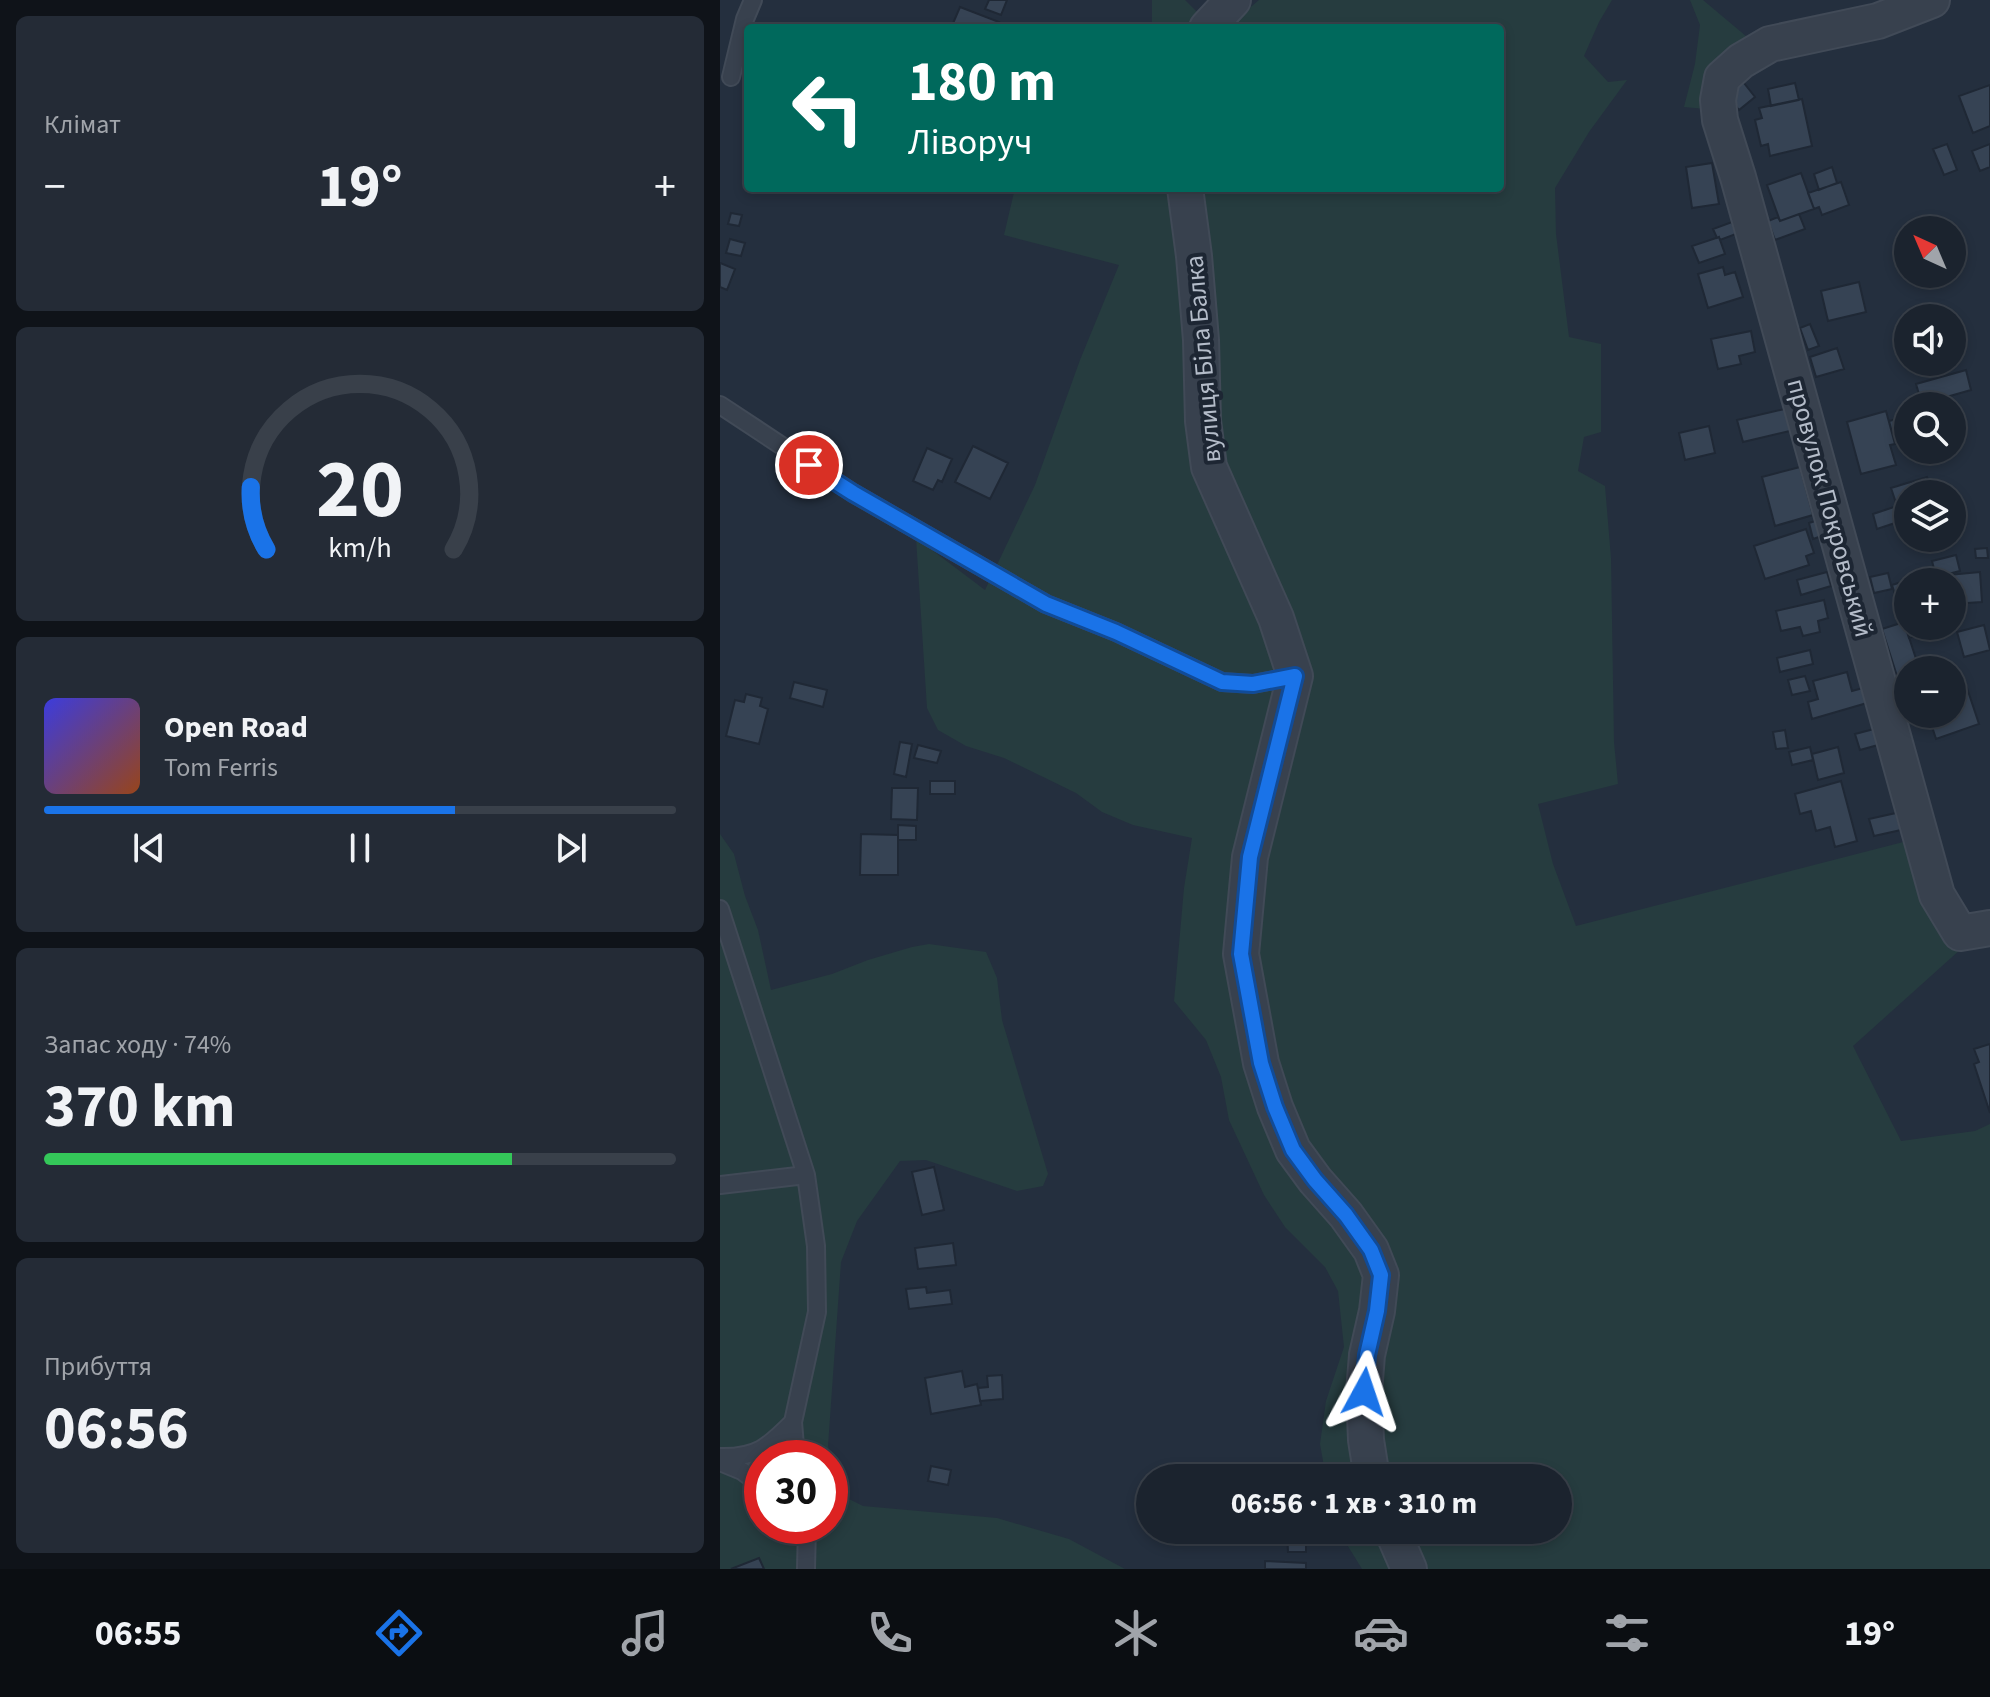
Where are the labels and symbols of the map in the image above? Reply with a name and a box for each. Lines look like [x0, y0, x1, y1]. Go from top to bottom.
north arrow [1894, 216, 1966, 288]
street label: вулиця Біла Балка [1176, 254, 1230, 464]
street label: провулок Покровський [1778, 375, 1882, 641]
pin [775, 431, 843, 499]
position arrow [1322, 1350, 1406, 1434]
speed limit sign: 30 [744, 1440, 848, 1544]

